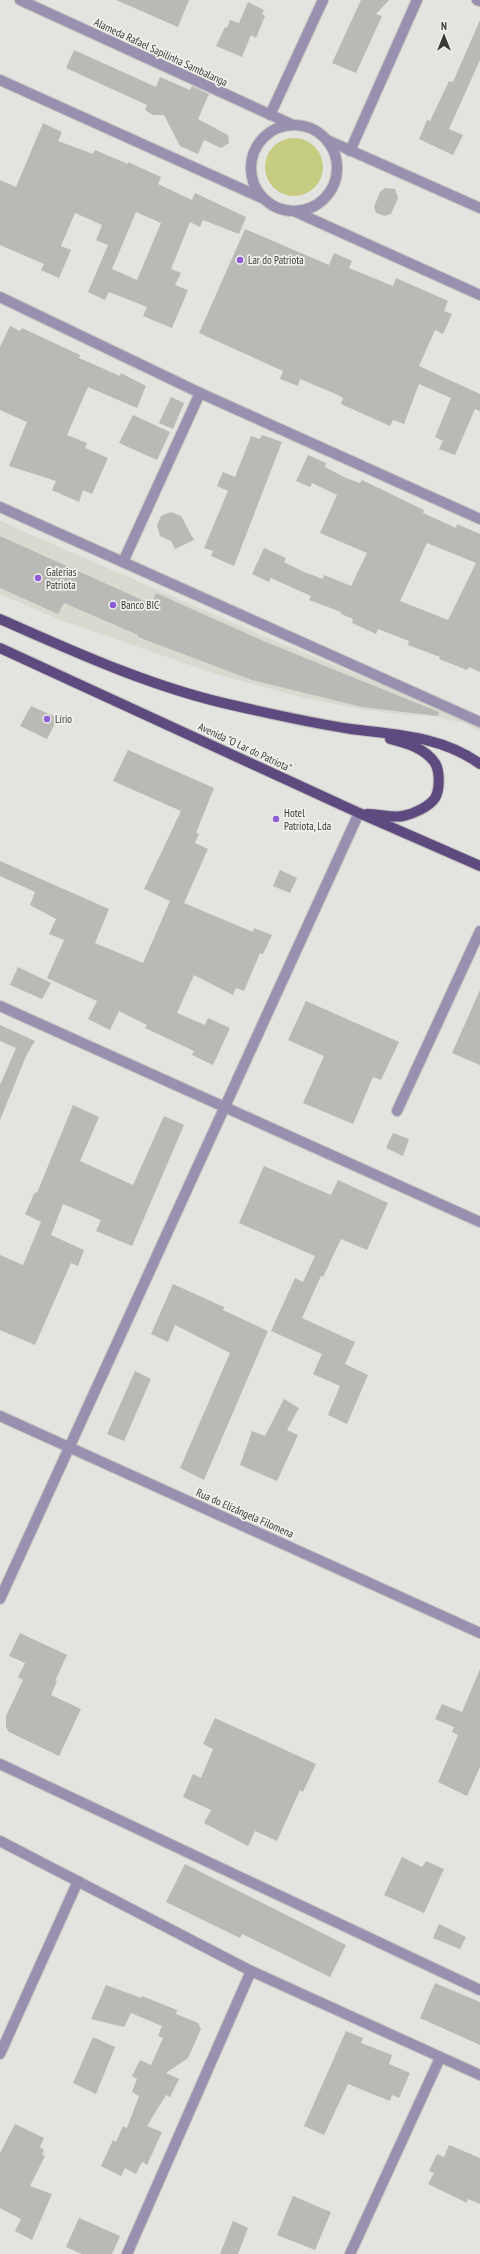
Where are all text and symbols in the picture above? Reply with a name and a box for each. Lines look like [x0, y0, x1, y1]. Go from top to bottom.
street label: Alameda Rafael Sapilinha Sambalanga [92, 15, 230, 89]
north arrow [424, 16, 464, 56]
text: N [441, 19, 447, 33]
place label: Lar do Patriota [248, 253, 304, 267]
marker: Lar do Patriota [235, 255, 245, 265]
place label: Galerias Patriota [46, 565, 77, 592]
marker: Galerias Patriota [33, 573, 43, 583]
place label: Banco BIC [121, 598, 159, 612]
marker: Banco BIC [108, 600, 118, 610]
place label: Lírio [55, 712, 72, 726]
marker: Lírio [42, 714, 52, 724]
street label: Avenida "O Lar do Patriota" [196, 719, 294, 775]
place label: Hotel Patriota, Lda [284, 806, 331, 833]
marker: Hotel Patriota, Lda [271, 814, 281, 824]
street label: Rua do Elizângela Filomena [194, 1485, 296, 1541]

